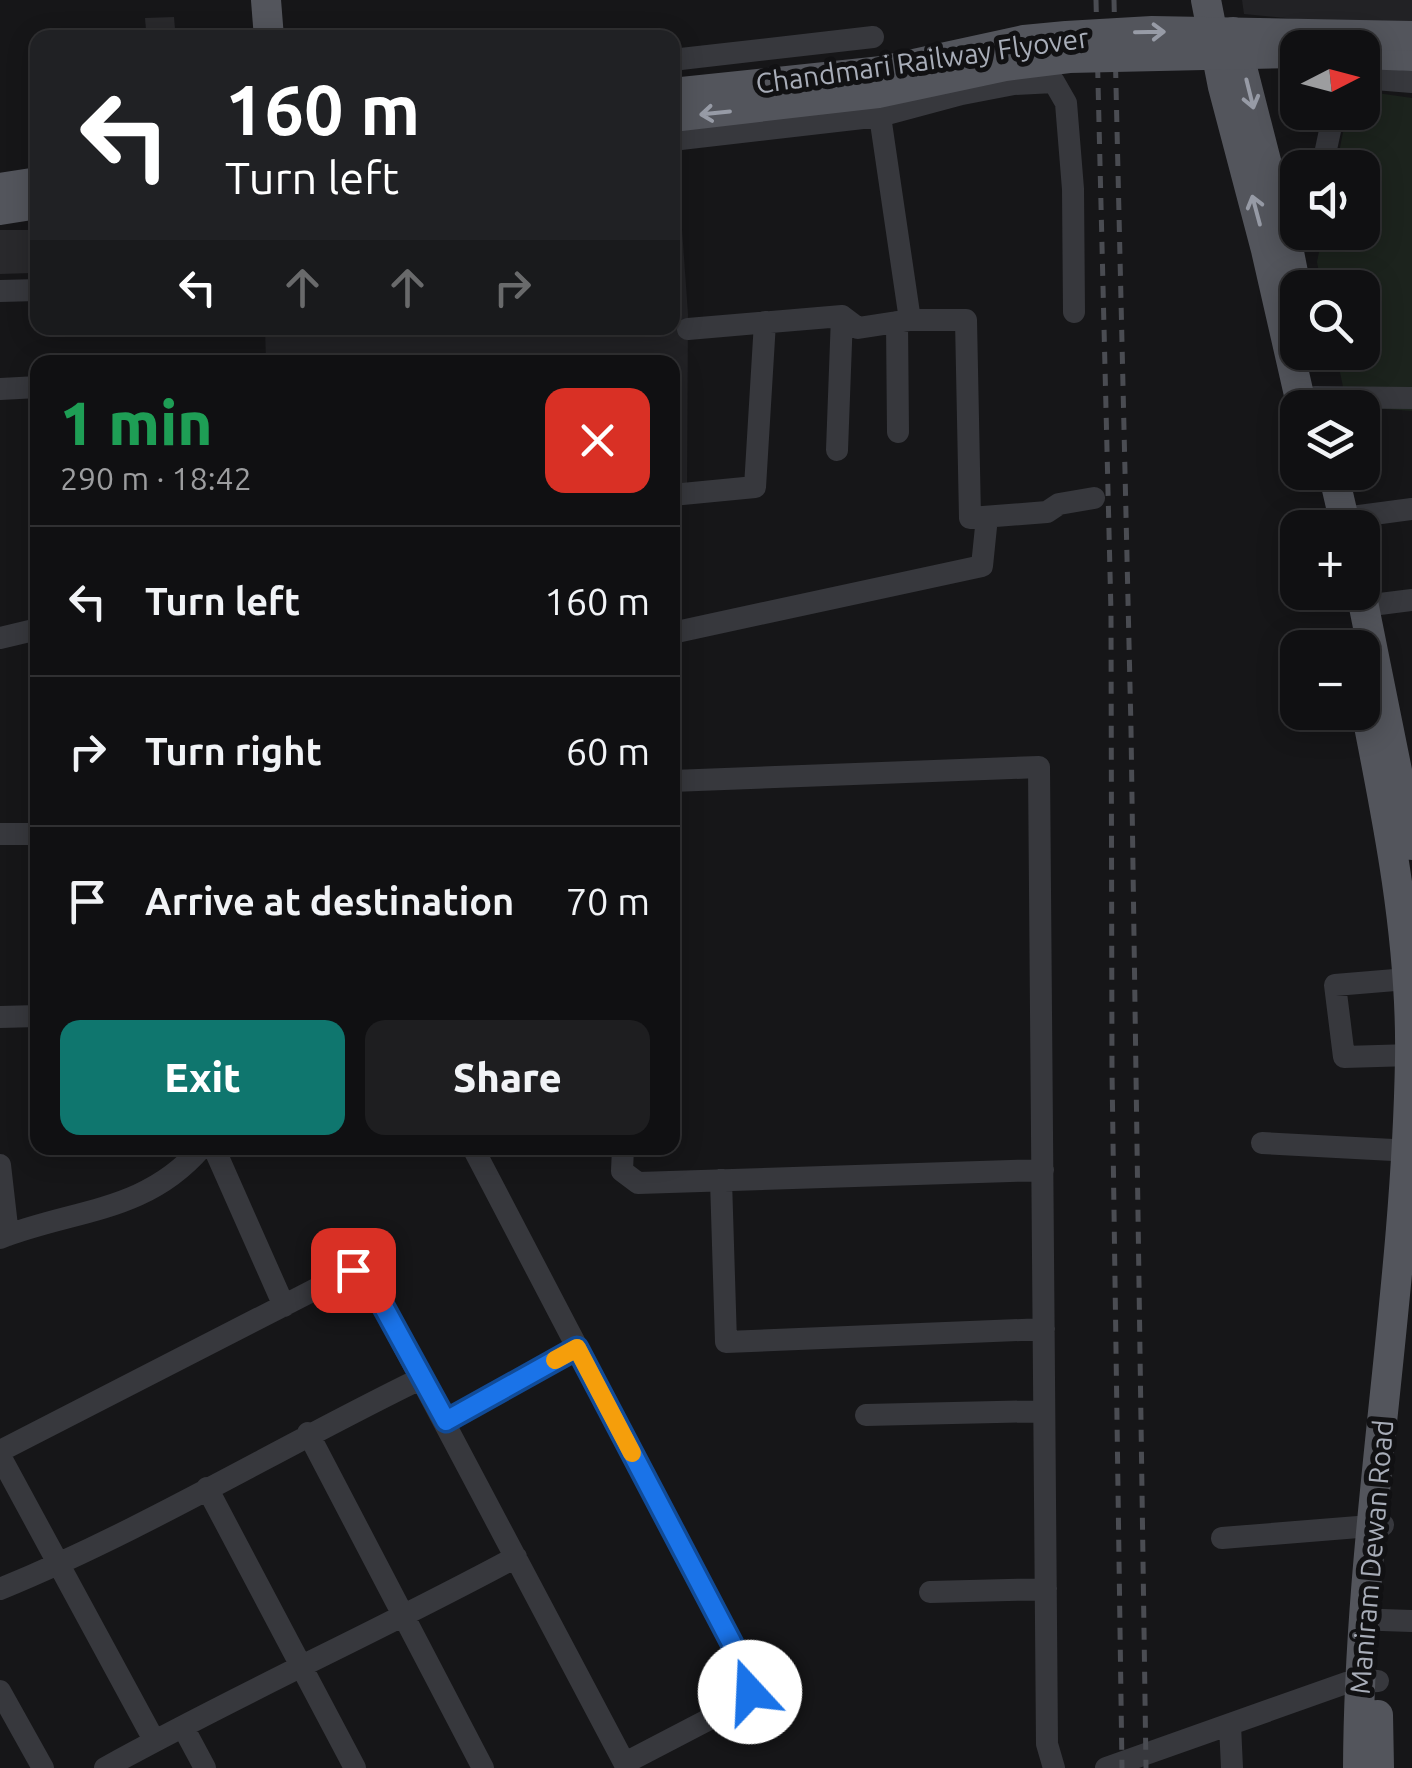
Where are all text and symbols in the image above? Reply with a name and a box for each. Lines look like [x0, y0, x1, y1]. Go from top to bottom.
street label: Chandmari Railway Flyover [754, 21, 1091, 99]
one-way arrow [1134, 22, 1166, 41]
north arrow [1280, 30, 1380, 130]
map controls [1280, 30, 1380, 730]
icon: left [60, 70, 190, 200]
text: 160 m [225, 70, 420, 148]
one-way arrow [1242, 77, 1260, 109]
one-way arrow [699, 104, 731, 123]
button: sound [1280, 150, 1380, 250]
text: Turn left [225, 152, 399, 203]
one-way arrow [1245, 195, 1264, 227]
icon: left [170, 260, 225, 315]
icon: ahead [275, 260, 330, 315]
icon: ahead [380, 260, 435, 315]
icon: right [485, 260, 540, 315]
button: search [1280, 270, 1380, 370]
button: close [545, 388, 650, 493]
text: 1 min [60, 389, 213, 456]
button: layers [1280, 390, 1380, 490]
text: 290 m · 18:42 [60, 460, 252, 496]
button: + [1280, 510, 1380, 610]
icon: left [60, 574, 115, 629]
text: Turn left [145, 580, 300, 622]
text: 160 m [544, 580, 650, 622]
button: − [1280, 630, 1380, 730]
icon: right [60, 724, 115, 779]
text: Turn right [145, 730, 322, 772]
text: 60 m [566, 730, 650, 772]
icon: arrive [60, 874, 115, 929]
text: Arrive at destination [145, 880, 514, 922]
text: 70 m [566, 880, 650, 922]
button: Exit [60, 1020, 345, 1135]
button: Share [365, 1020, 650, 1135]
pin [311, 1228, 396, 1313]
icon: arrive [326, 1243, 381, 1298]
street label: Maniram Dewan Road [1344, 1419, 1398, 1695]
position arrow [698, 1640, 802, 1744]

